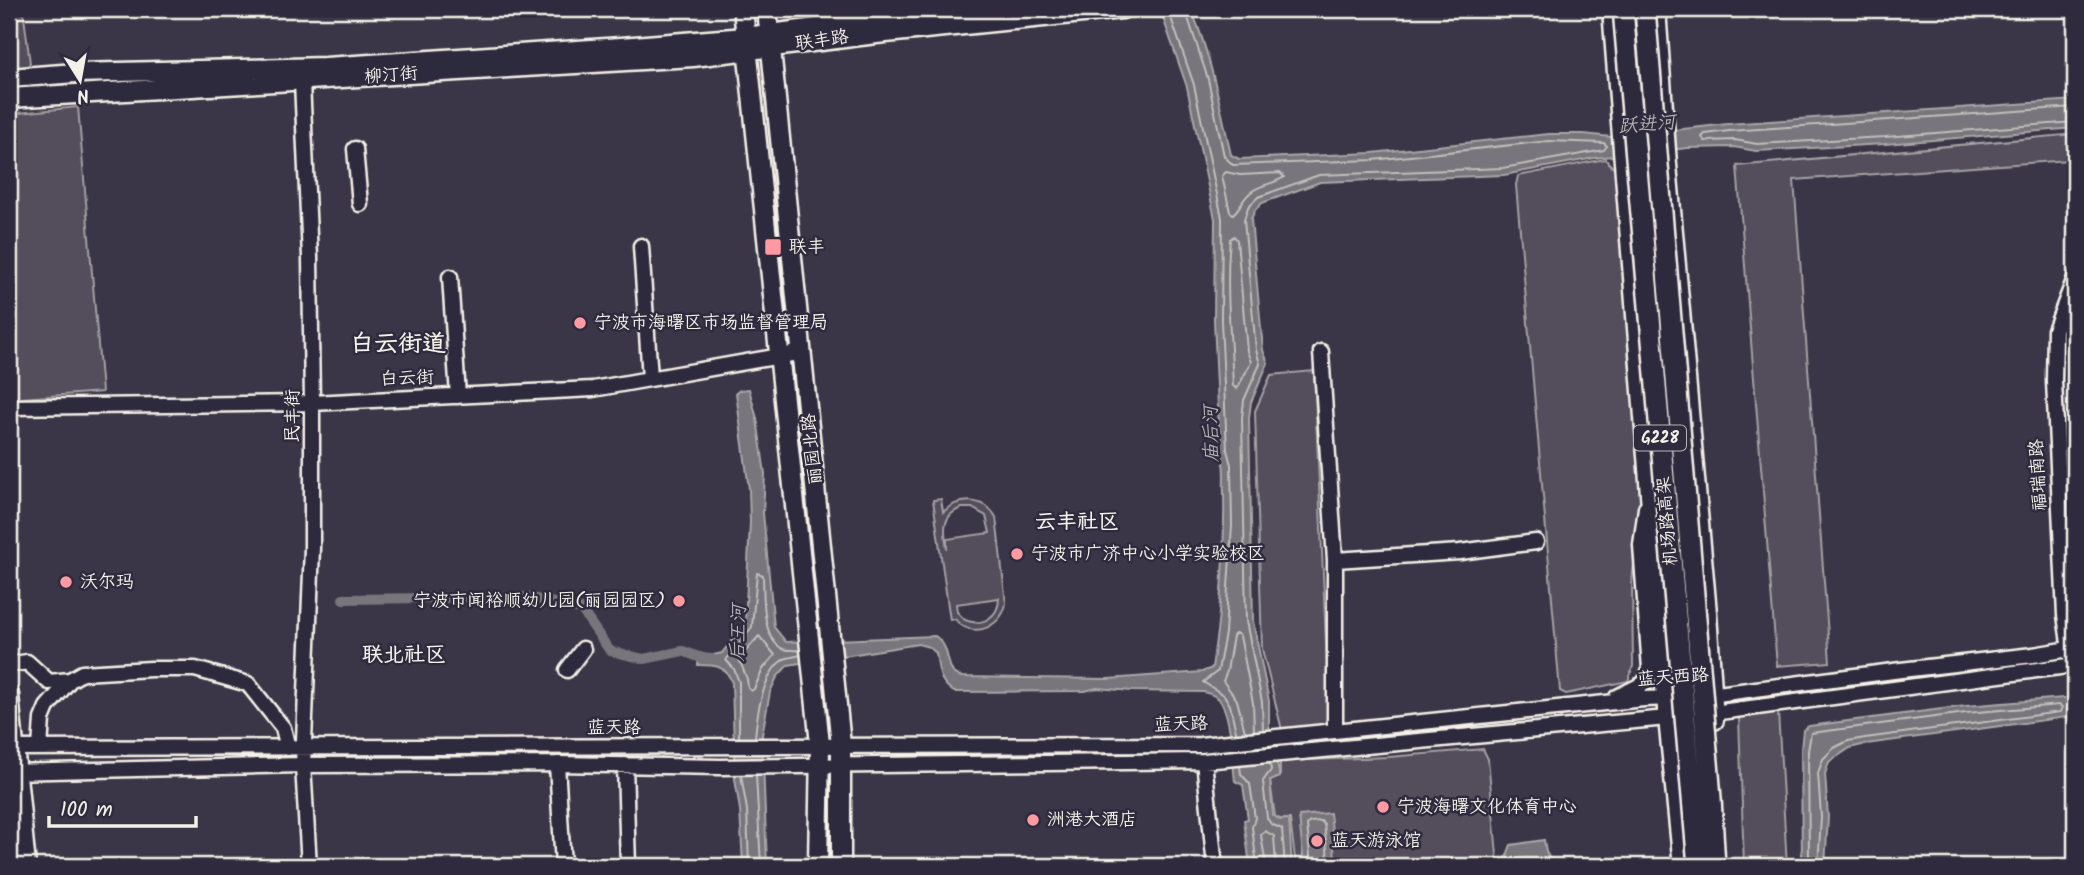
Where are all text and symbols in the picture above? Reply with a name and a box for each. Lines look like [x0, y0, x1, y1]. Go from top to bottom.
street label: 联丰路 [793, 23, 851, 59]
north arrow [46, 46, 116, 116]
street label: 柳汀街 [363, 60, 419, 92]
text: N [74, 79, 92, 111]
water label: 跃进河 [1617, 107, 1680, 142]
place label: 联丰 [789, 233, 825, 262]
marker: 联丰 [763, 237, 783, 257]
place label: 宁波市海曙区市场监督管理局 [594, 309, 828, 338]
marker: 宁波市海曙区市场监督管理局 [572, 315, 588, 331]
district label: 白云街道 [350, 325, 446, 364]
street label: 白云街 [380, 364, 434, 394]
street label: 民丰街 [279, 389, 308, 443]
water label: 庙后河 [1196, 402, 1227, 463]
street label: 丽园北路 [795, 412, 831, 486]
road number: G228 [1634, 426, 1686, 450]
street label: 福瑞南路 [2023, 438, 2055, 512]
street label: 机场路高架 [1650, 475, 1686, 567]
district label: 云丰社区 [1035, 506, 1119, 539]
place label: 宁波市广济中心小学实验校区 [1031, 540, 1265, 569]
marker: 宁波市广济中心小学实验校区 [1009, 546, 1025, 562]
place label: 沃尔玛 [80, 568, 134, 597]
marker: 沃尔玛 [58, 574, 74, 590]
place label: 宁波市闻裕顺幼儿园(丽园园区) [413, 587, 665, 616]
marker: 宁波市闻裕顺幼儿园(丽园园区) [671, 593, 687, 609]
water label: 后王河 [723, 601, 755, 662]
district label: 联北社区 [362, 639, 446, 672]
street label: 蓝天西路 [1636, 661, 1710, 695]
street label: 蓝天路 [1154, 710, 1208, 740]
street label: 蓝天路 [587, 714, 641, 743]
scale bar [49, 784, 196, 828]
place label: 宁波海曙文化体育中心 [1397, 793, 1577, 822]
text: 100 m [60, 794, 113, 827]
marker: 宁波海曙文化体育中心 [1375, 799, 1391, 815]
place label: 洲港大酒店 [1047, 806, 1137, 835]
marker: 洲港大酒店 [1025, 812, 1041, 828]
place label: 蓝天游泳馆 [1331, 827, 1421, 856]
marker: 蓝天游泳馆 [1309, 833, 1325, 849]

